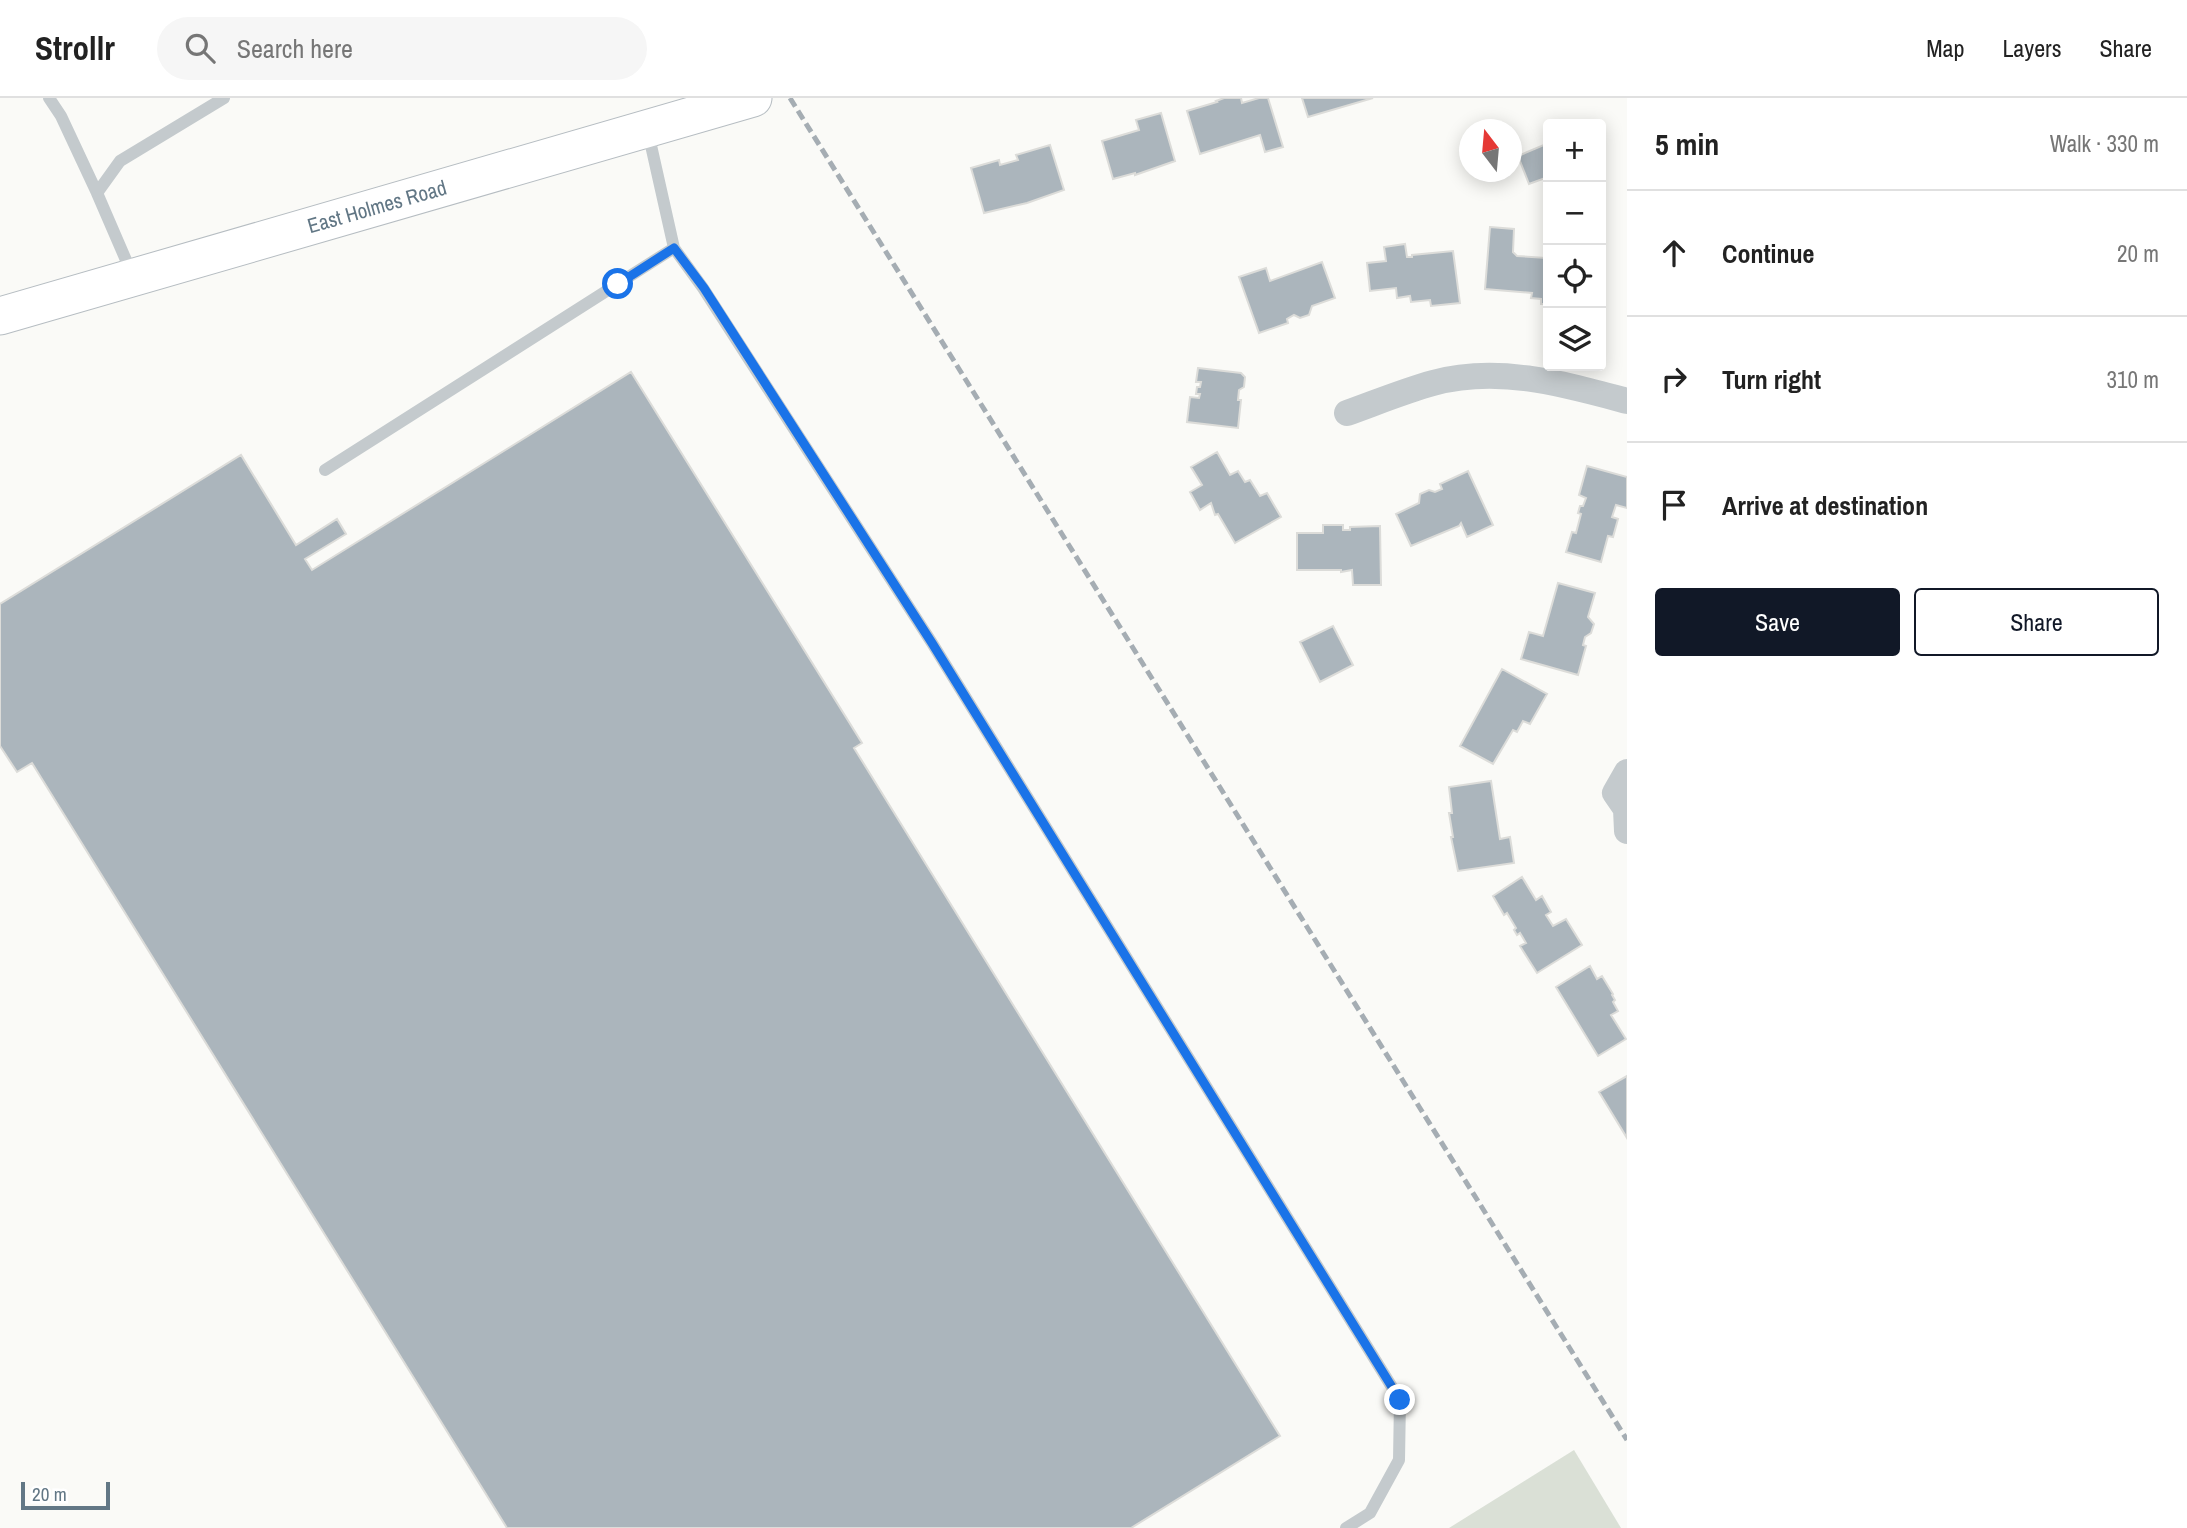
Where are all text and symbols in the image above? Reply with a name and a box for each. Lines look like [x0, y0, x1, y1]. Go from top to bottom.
search box [157, 17, 647, 80]
text: Strollr [35, 26, 115, 70]
icon: search [181, 29, 219, 67]
text: Search here [237, 31, 353, 66]
text: Map [1926, 32, 1964, 64]
text: Layers [2002, 32, 2061, 64]
text: Share [2099, 32, 2152, 64]
north arrow [1459, 119, 1522, 182]
map controls [1543, 119, 1606, 371]
button: + [1543, 119, 1606, 182]
text: 5 min [1655, 124, 1719, 164]
text: Walk · 330 m [2050, 128, 2159, 159]
street label: East Holmes Road [304, 173, 450, 240]
button: − [1543, 182, 1606, 245]
icon: ahead [1655, 234, 1693, 272]
text: Continue [1722, 236, 1814, 271]
text: 20 m [2117, 238, 2159, 269]
button: locate [1543, 245, 1606, 308]
route start [602, 268, 633, 299]
button: layers [1543, 308, 1606, 371]
icon: right [1655, 360, 1693, 398]
text: Turn right [1722, 362, 1821, 397]
text: 310 m [2107, 364, 2159, 395]
icon: arrive [1655, 486, 1693, 524]
text: Arrive at destination [1722, 488, 1928, 523]
button: Save [1655, 588, 1900, 656]
button: Share [1914, 588, 2159, 656]
route end [1384, 1384, 1415, 1415]
scale bar [21, 1479, 110, 1511]
text: 20 m [32, 1481, 67, 1507]

